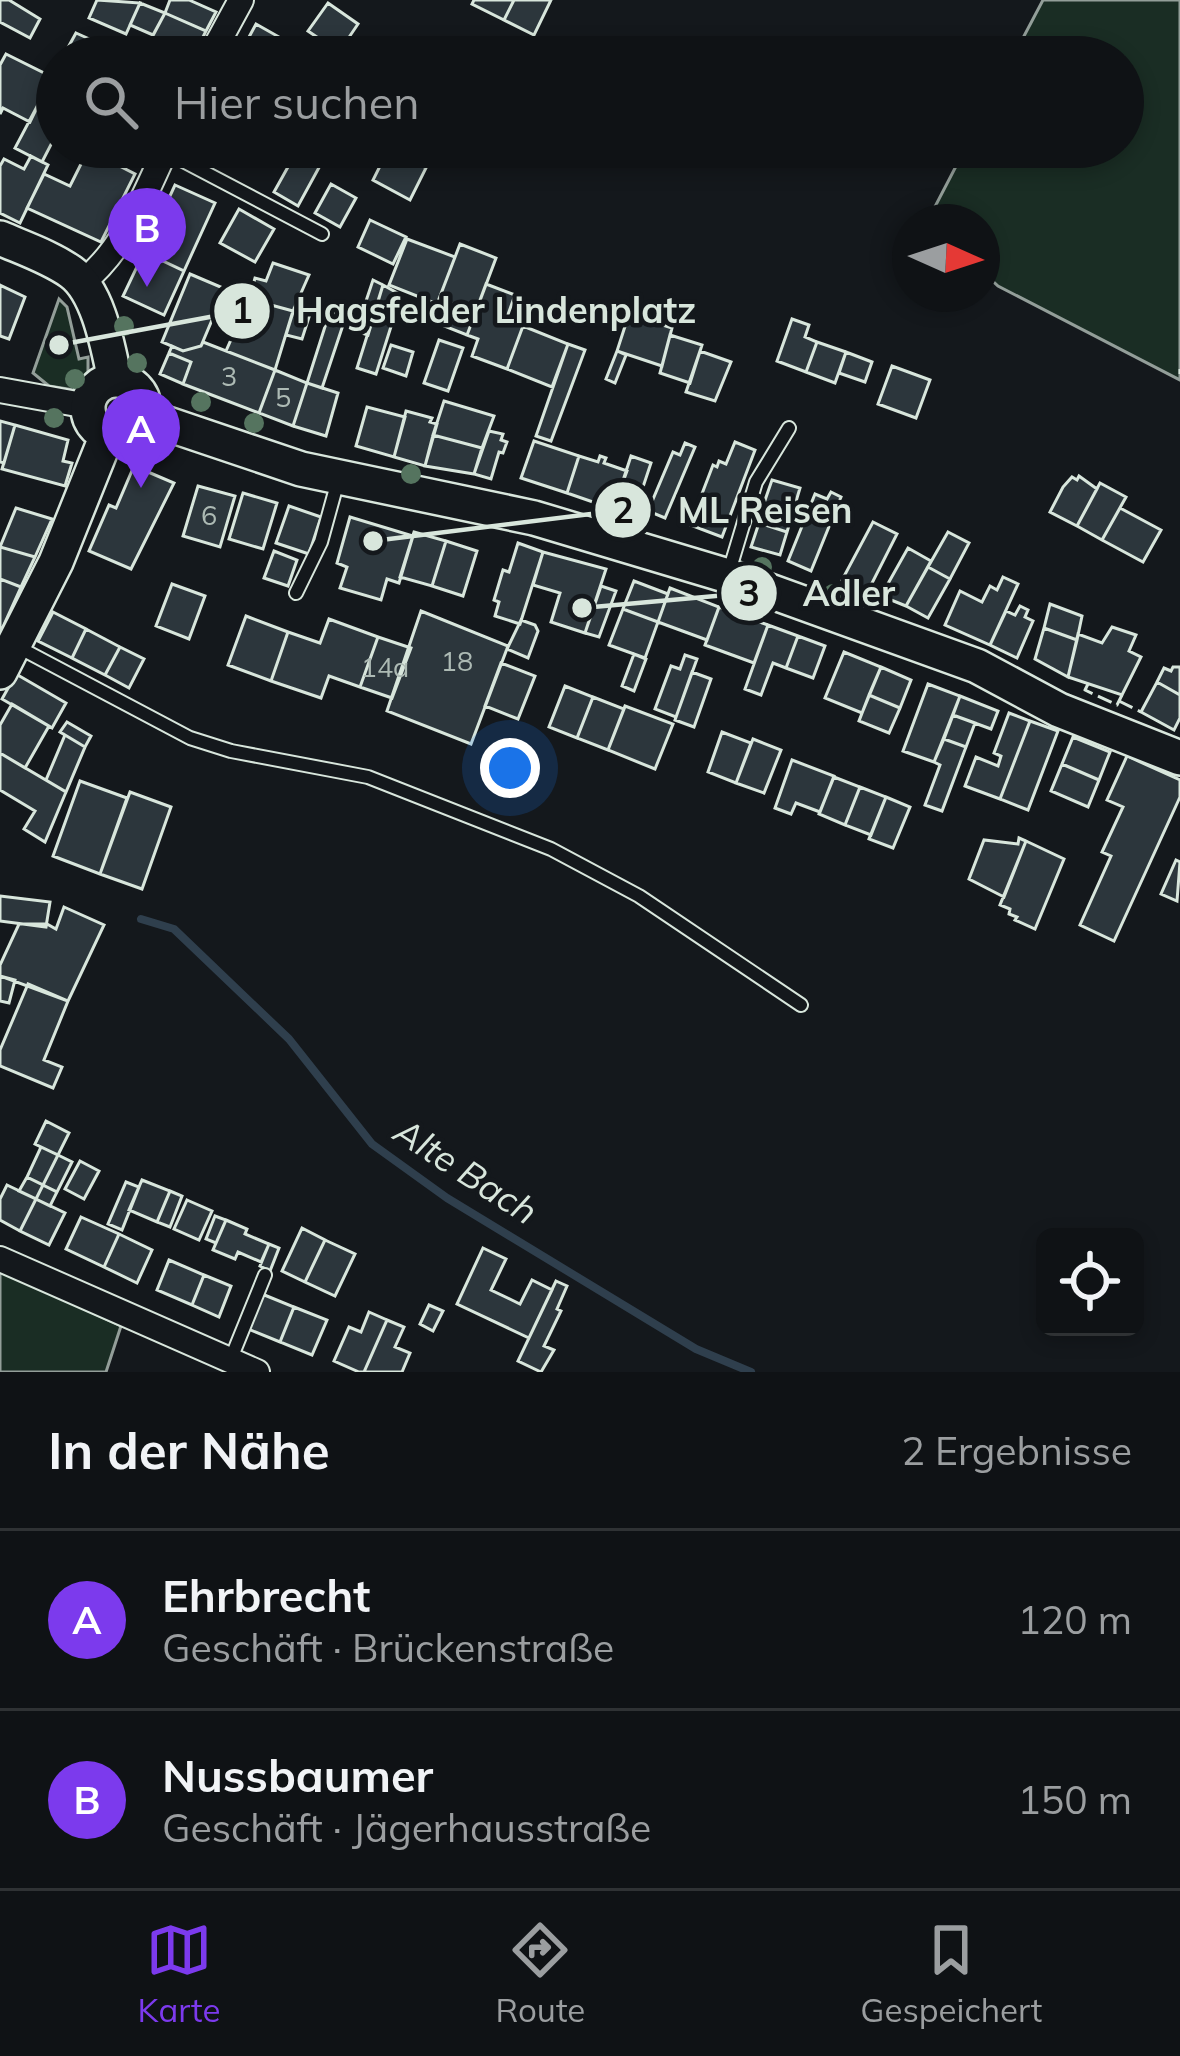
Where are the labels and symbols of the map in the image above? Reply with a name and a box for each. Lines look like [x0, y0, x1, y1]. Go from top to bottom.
pin: B [108, 188, 186, 287]
north arrow [892, 204, 1000, 312]
callout: Hagsfelder Lindenplatz [212, 275, 720, 347]
text: 1 [231, 287, 253, 332]
text: Hagsfelder Lindenplatz [296, 287, 696, 332]
house number: 3 [221, 359, 237, 393]
house number: 5 [275, 380, 291, 414]
pin: A [102, 389, 180, 488]
callout: ML Reisen [593, 474, 876, 546]
text: 2 [612, 487, 634, 532]
text: ML Reisen [678, 487, 852, 532]
house number: 6 [201, 498, 217, 532]
callout: Adler [719, 557, 919, 629]
text: 3 [738, 570, 760, 615]
text: Adler [803, 570, 896, 615]
house number: 18 [441, 644, 473, 678]
house number: 14a [361, 650, 409, 684]
your location [480, 738, 540, 798]
water label: Alte Bach [385, 1107, 546, 1233]

